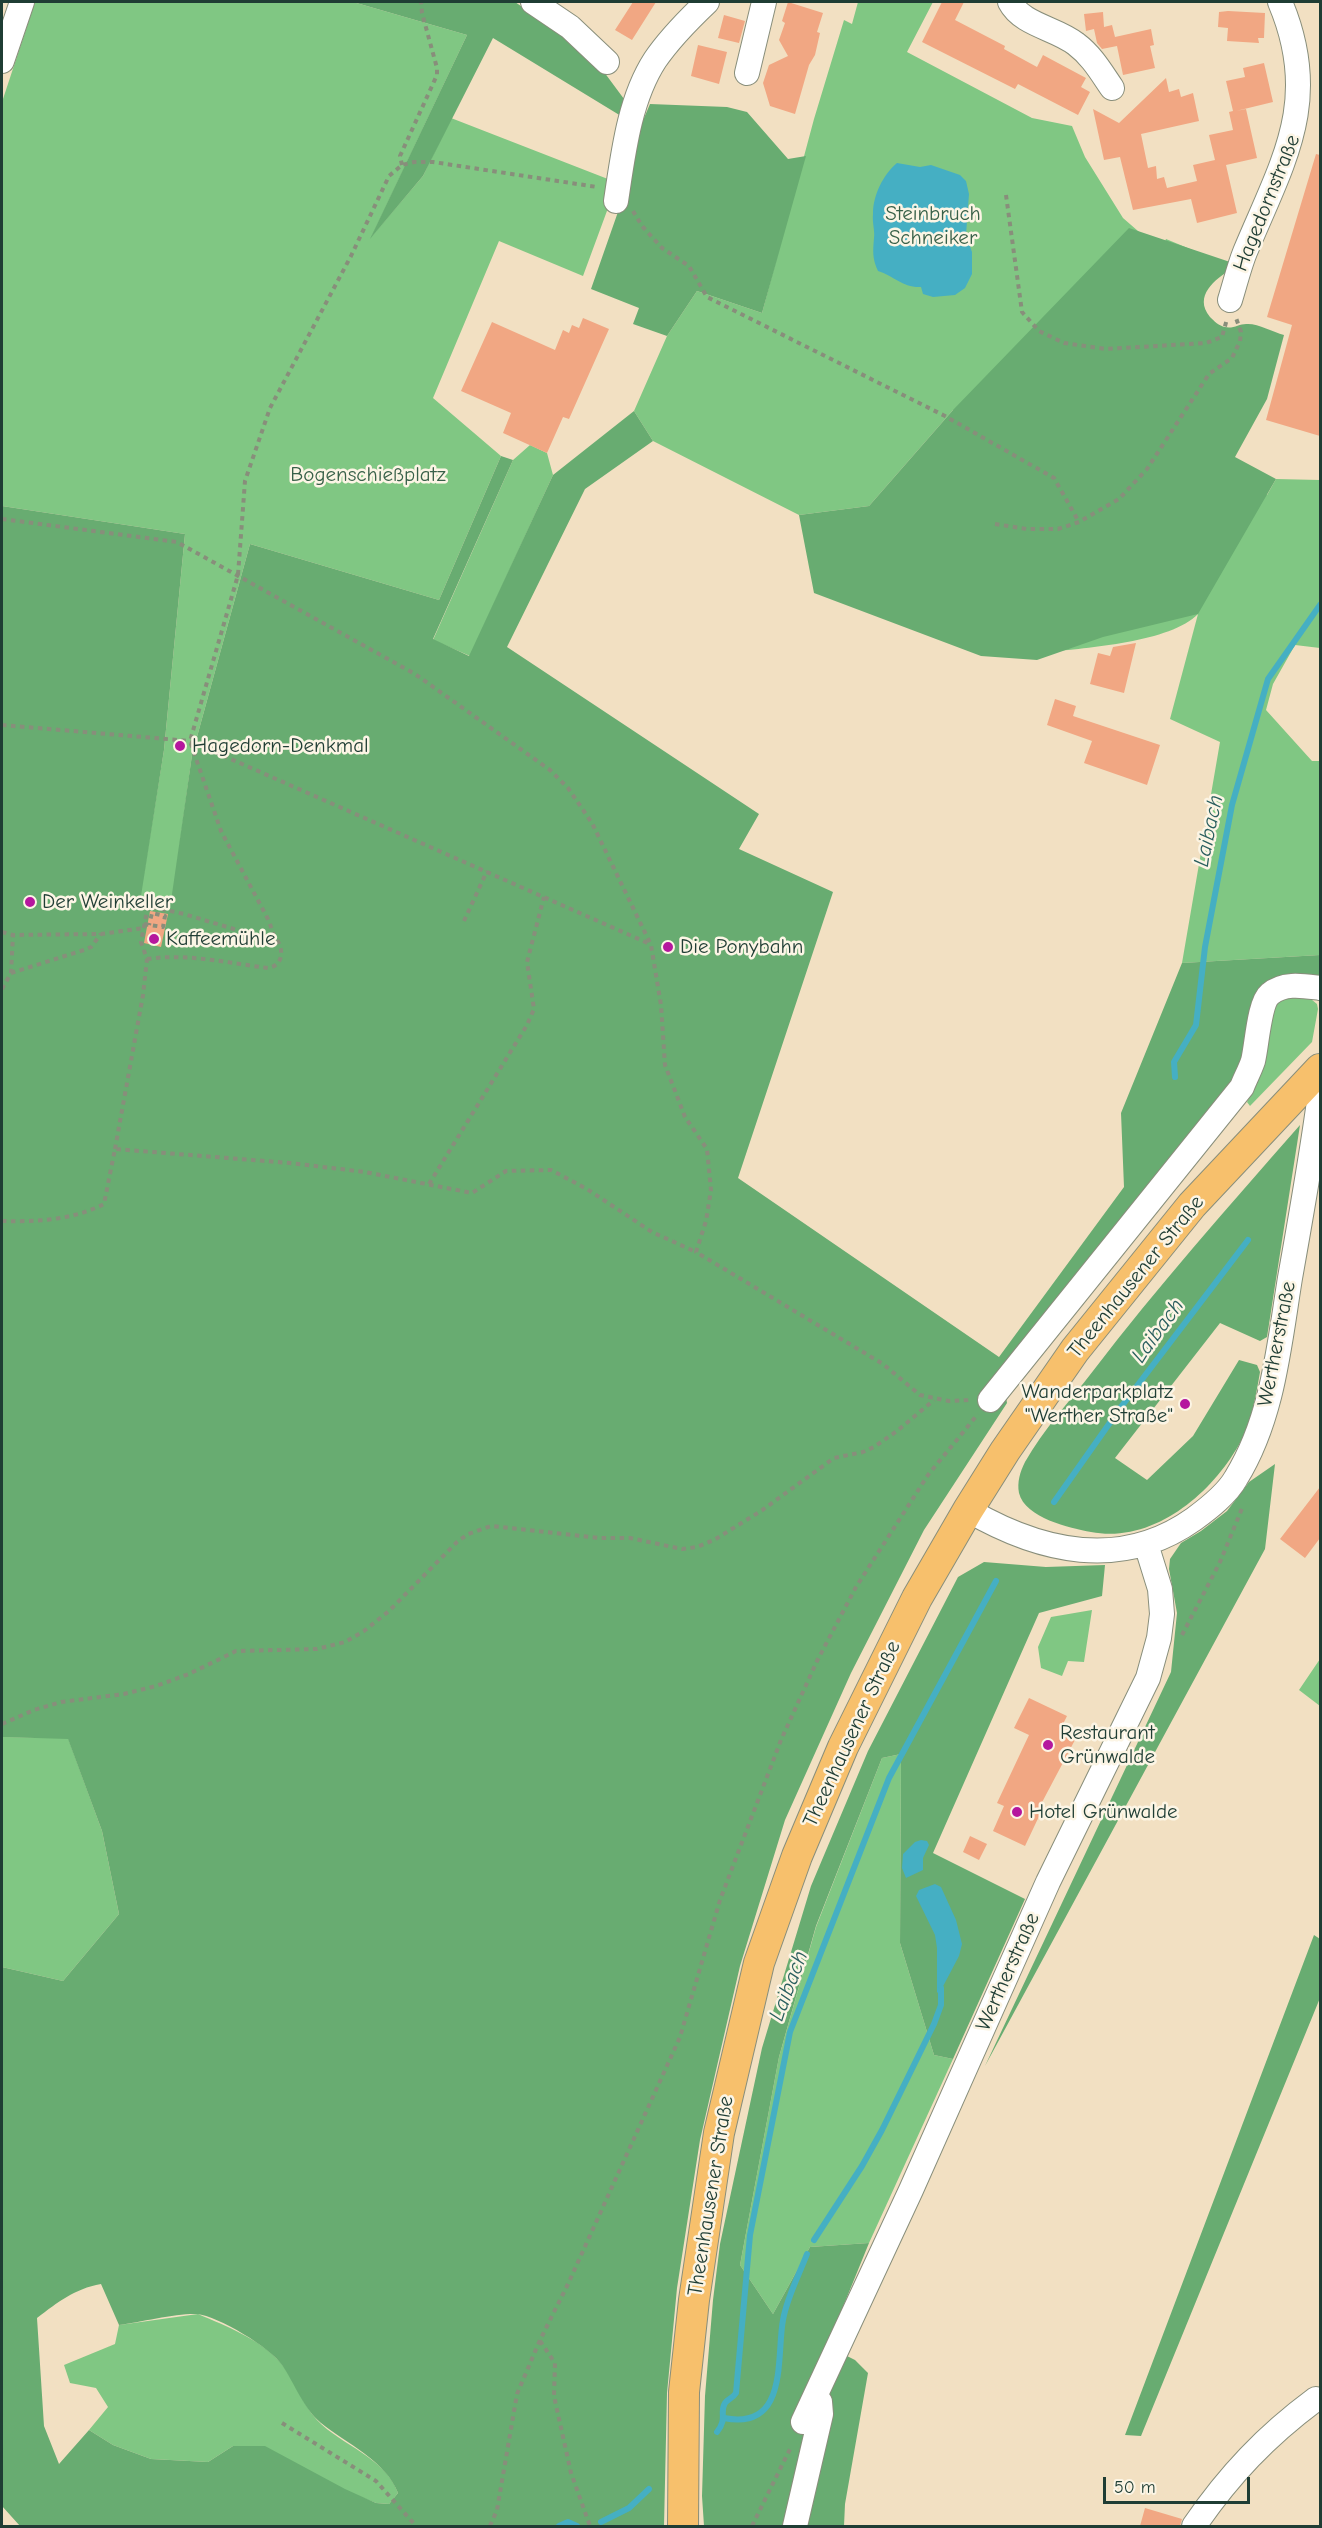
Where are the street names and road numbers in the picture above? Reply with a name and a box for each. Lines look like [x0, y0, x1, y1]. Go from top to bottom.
street label: Hagedornstraße [1228, 131, 1306, 275]
street label: Theenhausener Straße [1063, 1190, 1209, 1364]
street label: Wertherstraße [1253, 1279, 1301, 1409]
street label: Theenhausener Straße [798, 1637, 906, 1831]
street label: Wertherstraße [971, 1909, 1045, 2035]
street label: Theenhausener Straße [683, 2094, 739, 2298]

